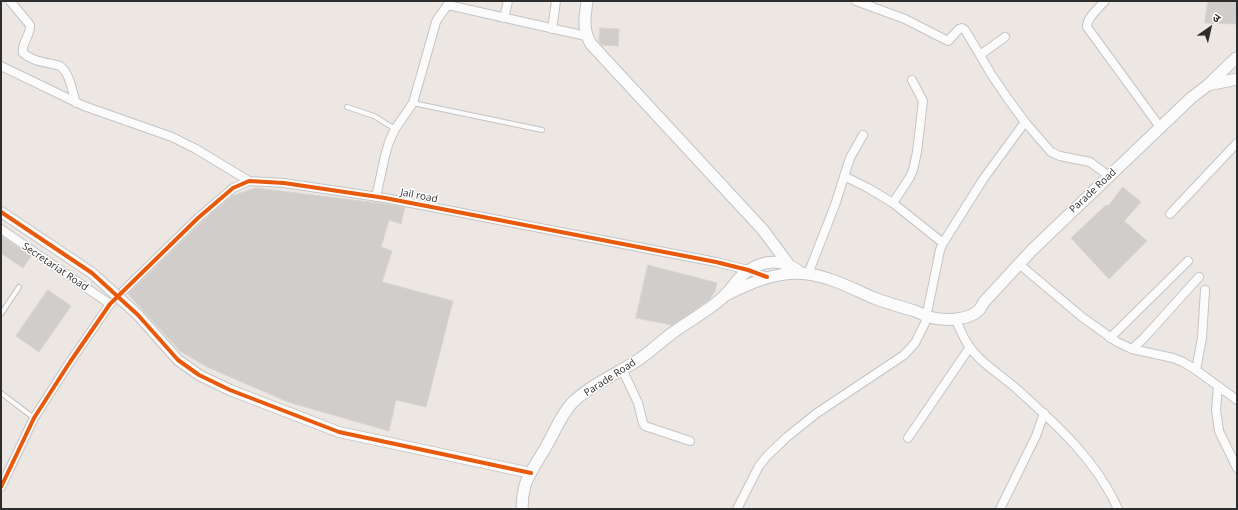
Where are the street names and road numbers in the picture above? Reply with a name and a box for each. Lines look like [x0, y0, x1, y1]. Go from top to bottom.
street label: Parade Road [1067, 166, 1119, 216]
street label: Jail road [399, 187, 439, 205]
street label: Secretariat Road [20, 241, 90, 293]
street label: Parade Road [582, 357, 638, 399]

